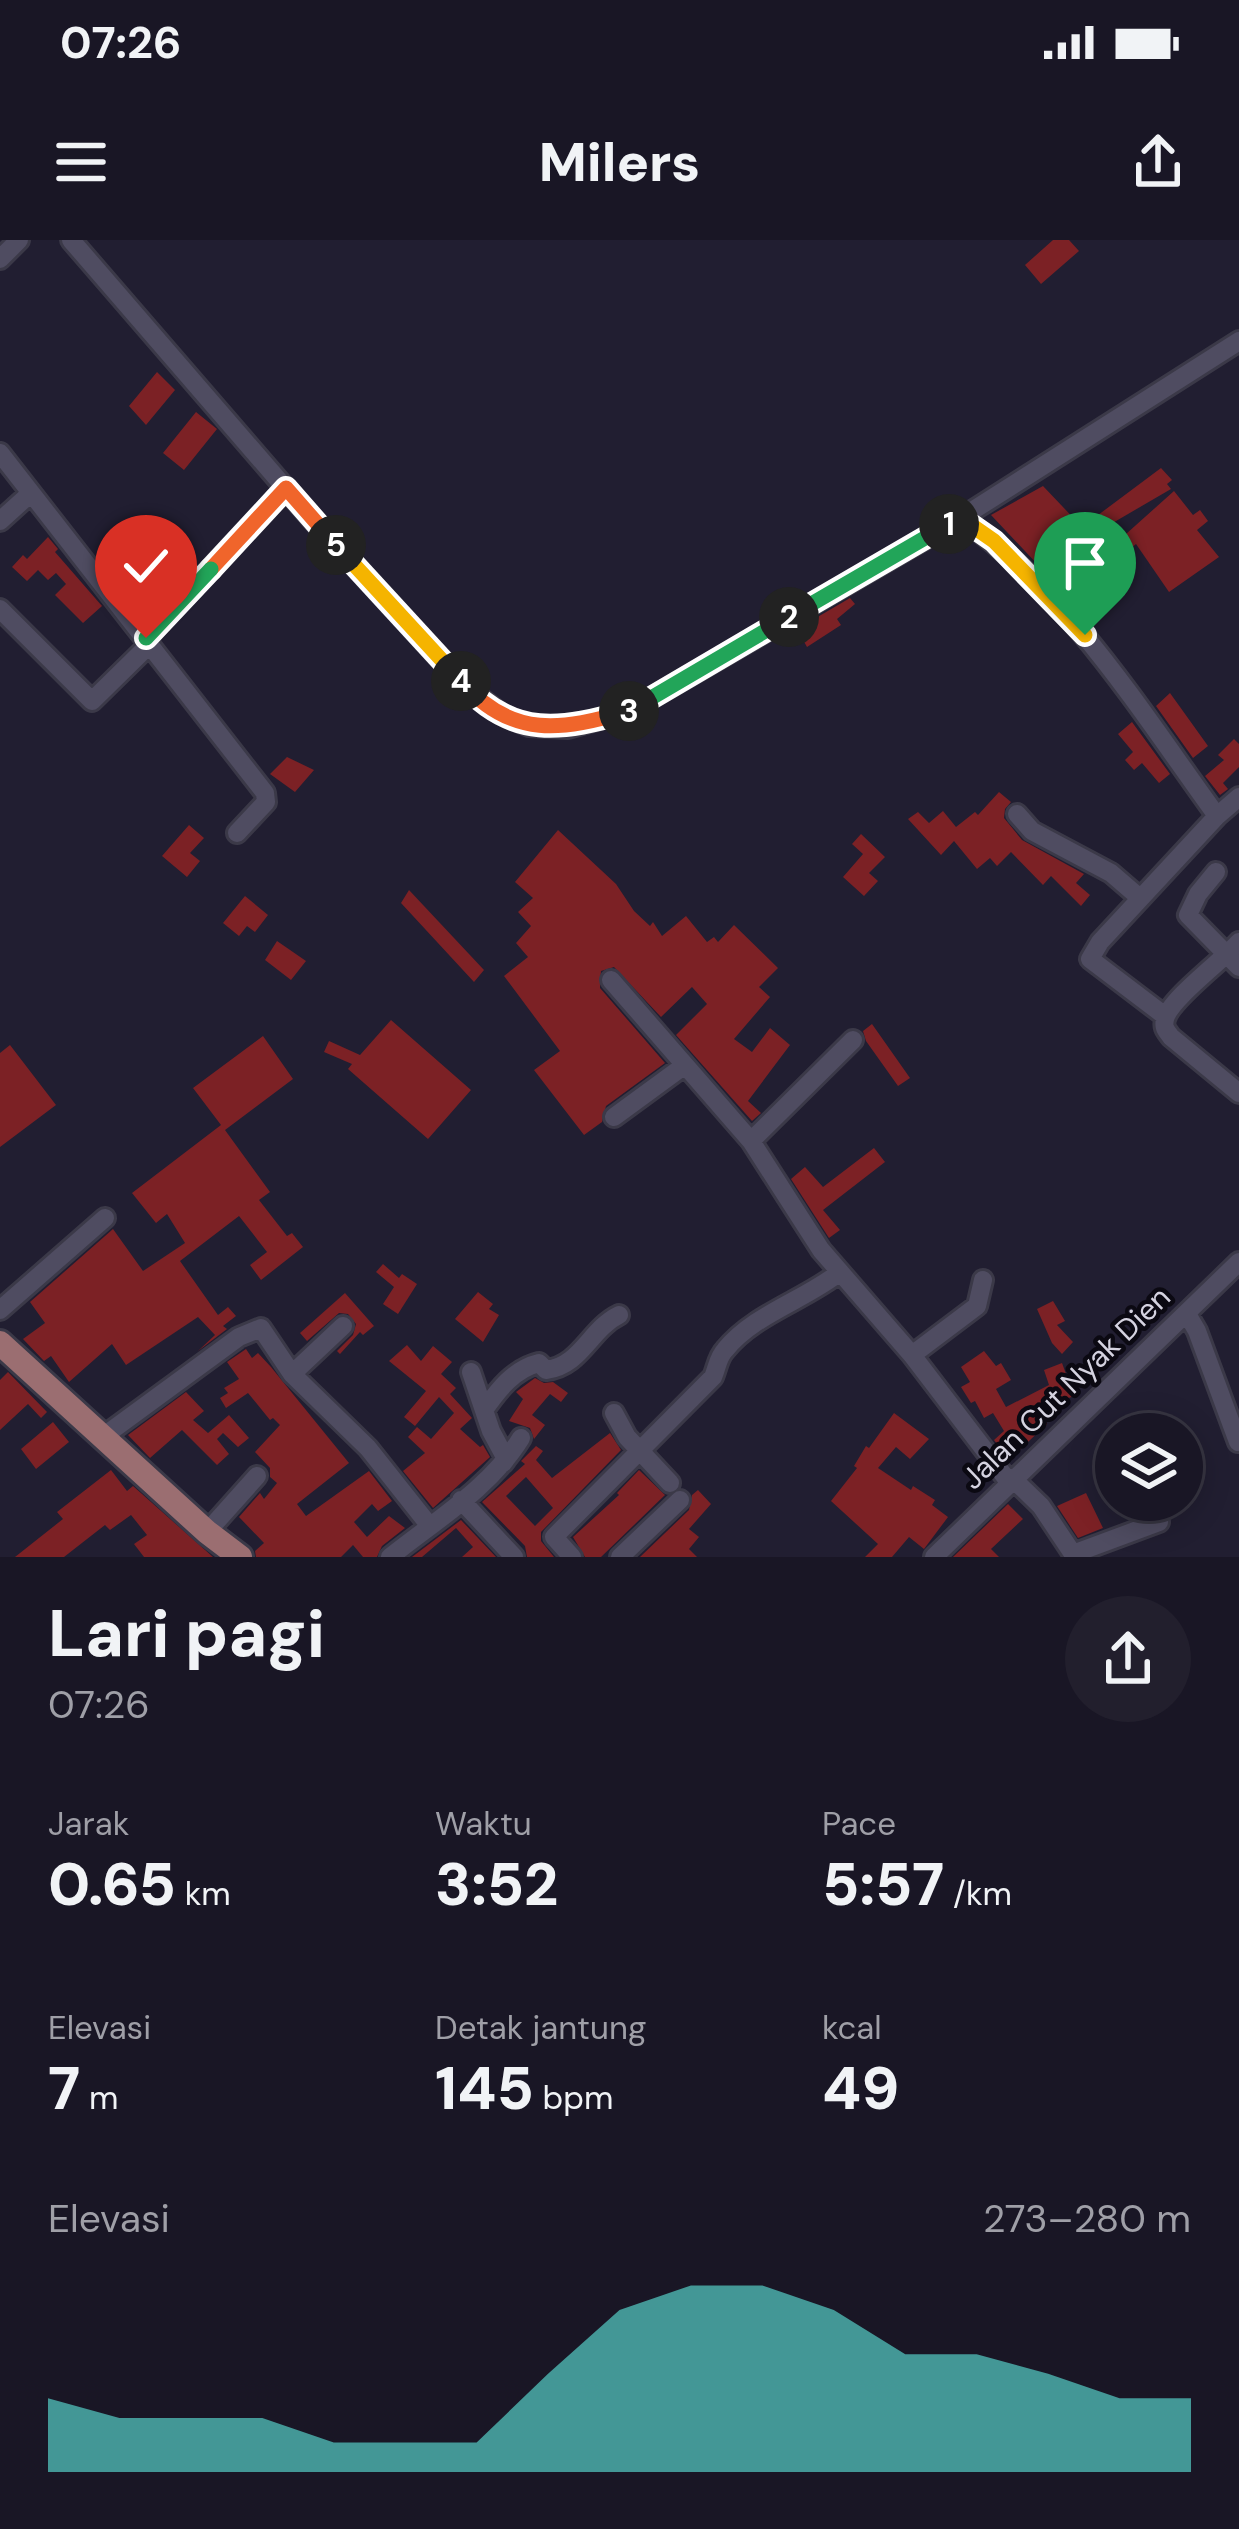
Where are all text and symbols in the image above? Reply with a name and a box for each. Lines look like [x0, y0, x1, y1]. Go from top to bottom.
text: 07:26 [60, 13, 182, 72]
text: Milers [539, 127, 700, 198]
icon: menu [48, 129, 114, 195]
icon: share [1125, 129, 1191, 195]
pin: 1 [919, 494, 979, 554]
text: 1 [943, 502, 955, 545]
pin [1034, 512, 1136, 635]
pin [95, 515, 197, 638]
pin: 5 [306, 515, 366, 575]
text: 5 [326, 523, 346, 566]
icon: arrive [1052, 530, 1118, 596]
icon: check [113, 533, 179, 599]
pin: 2 [759, 587, 819, 647]
text: 2 [779, 595, 799, 638]
pin: 4 [431, 651, 491, 711]
text: 4 [450, 659, 472, 702]
pin: 3 [599, 681, 659, 741]
text: 3 [619, 689, 639, 732]
street label: Jalan Cut Nyak Dien [953, 1278, 1178, 1498]
map controls [1095, 1413, 1203, 1521]
button: layers [1095, 1413, 1203, 1521]
text: Lari pagi [48, 1591, 325, 1676]
button: share [1065, 1596, 1191, 1722]
text: 07:26 [48, 1679, 150, 1730]
text: Jarak [48, 1802, 129, 1845]
text: Waktu [435, 1802, 532, 1845]
text: Pace [822, 1802, 896, 1845]
text: 0.65 [48, 1845, 176, 1924]
text: 3:52 [435, 1845, 559, 1924]
text: 5:57 [822, 1845, 944, 1924]
text: km [176, 1872, 231, 1915]
text: /km [944, 1872, 1012, 1915]
text: Elevasi [48, 2006, 151, 2049]
text: Detak jantung [435, 2006, 646, 2049]
text: kcal [822, 2006, 882, 2049]
text: 7 [48, 2049, 80, 2128]
text: 145 [435, 2049, 534, 2128]
text: 49 [822, 2049, 899, 2128]
text: m [80, 2076, 118, 2119]
text: bpm [534, 2076, 613, 2119]
text: Elevasi [48, 2193, 170, 2244]
text: 273–280 m [983, 2193, 1191, 2244]

